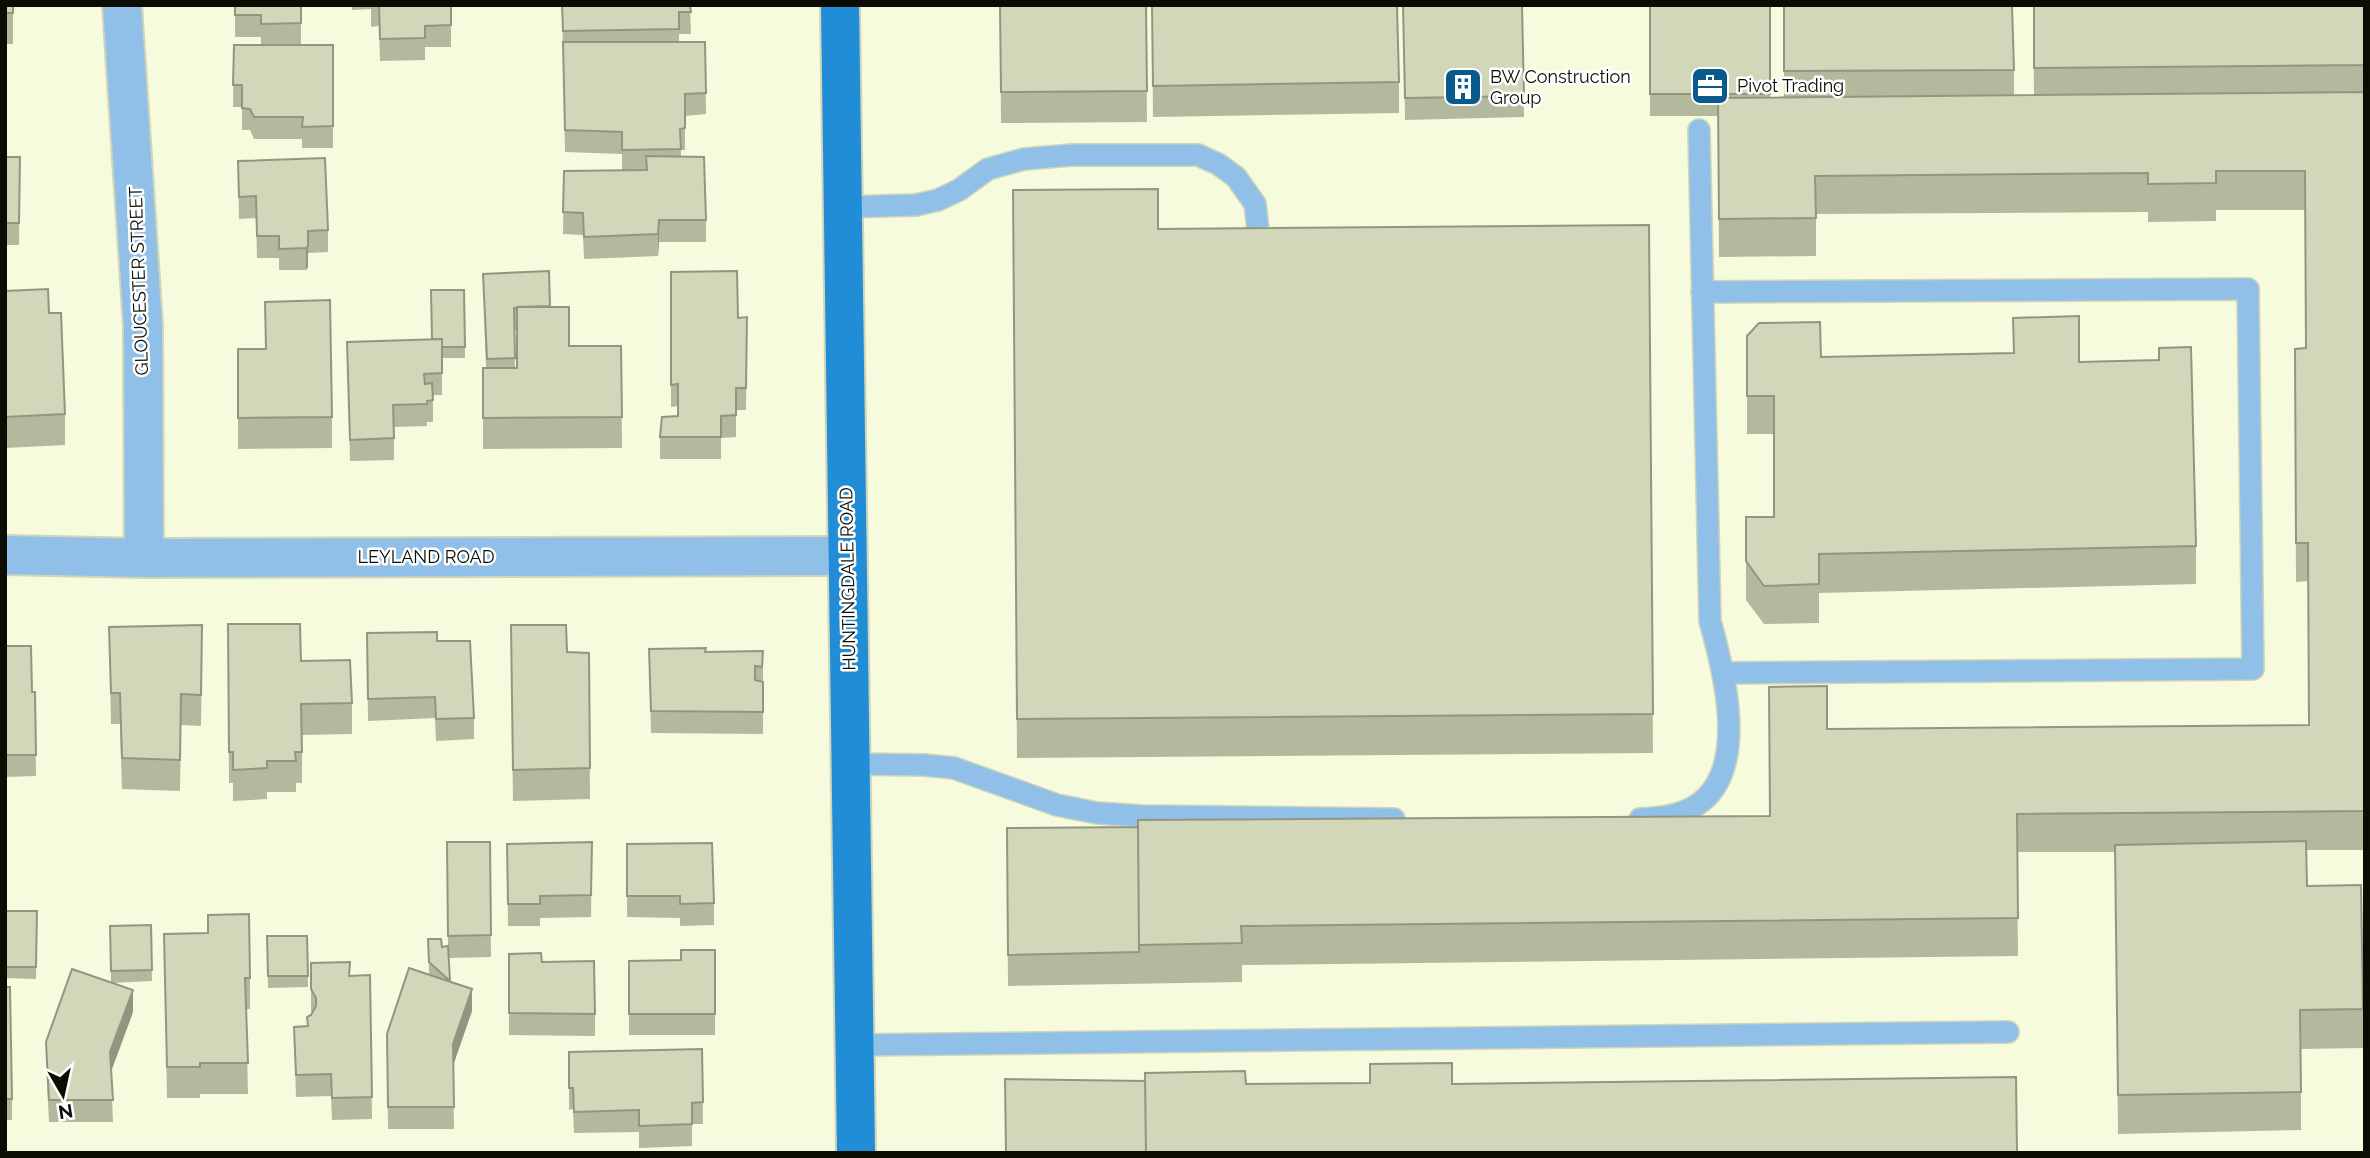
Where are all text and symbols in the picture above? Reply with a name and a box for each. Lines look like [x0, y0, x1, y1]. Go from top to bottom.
office icon: Pivot Trading [1689, 65, 1731, 107]
building icon: BW Construction Group [1442, 66, 1484, 108]
place label: BW Construction Group [1490, 66, 1631, 108]
place label: Pivot Trading [1737, 75, 1844, 96]
street label: GLOUCESTER STREET [125, 186, 152, 376]
street label: HUNTINGDALE ROAD [835, 487, 860, 671]
street label: LEYLAND ROAD [357, 546, 495, 567]
north arrow [28, 1060, 98, 1130]
text: N [57, 1100, 75, 1124]

